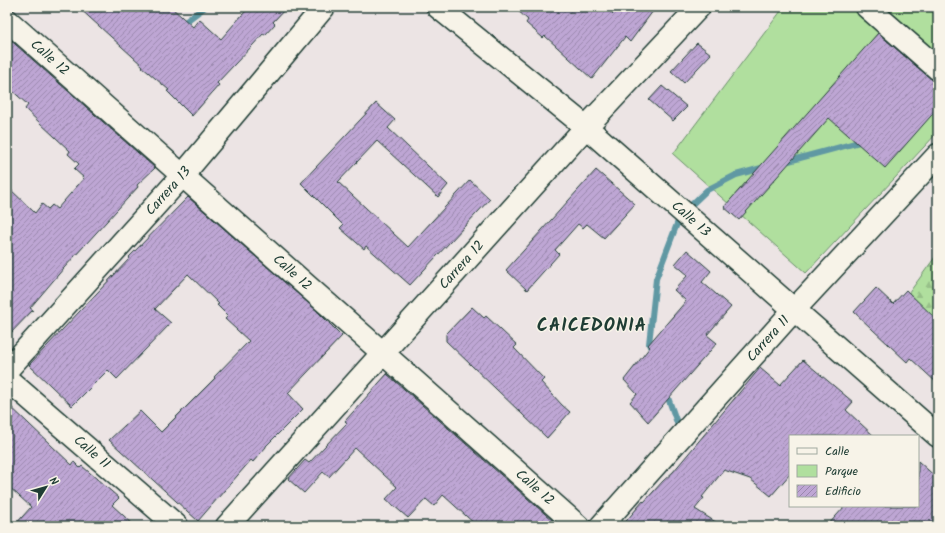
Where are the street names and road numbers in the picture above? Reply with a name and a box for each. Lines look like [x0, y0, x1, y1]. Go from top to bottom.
street label: Calle 12 [25, 34, 74, 81]
street label: Carrera 13 [140, 162, 197, 221]
street label: Calle 13 [666, 196, 715, 243]
street label: Carrera 12 [434, 235, 490, 295]
street label: Calle 12 [268, 249, 317, 296]
street label: Carrera 11 [741, 311, 795, 367]
street label: Calle 11 [68, 430, 115, 475]
street label: Calle 12 [510, 464, 559, 511]

